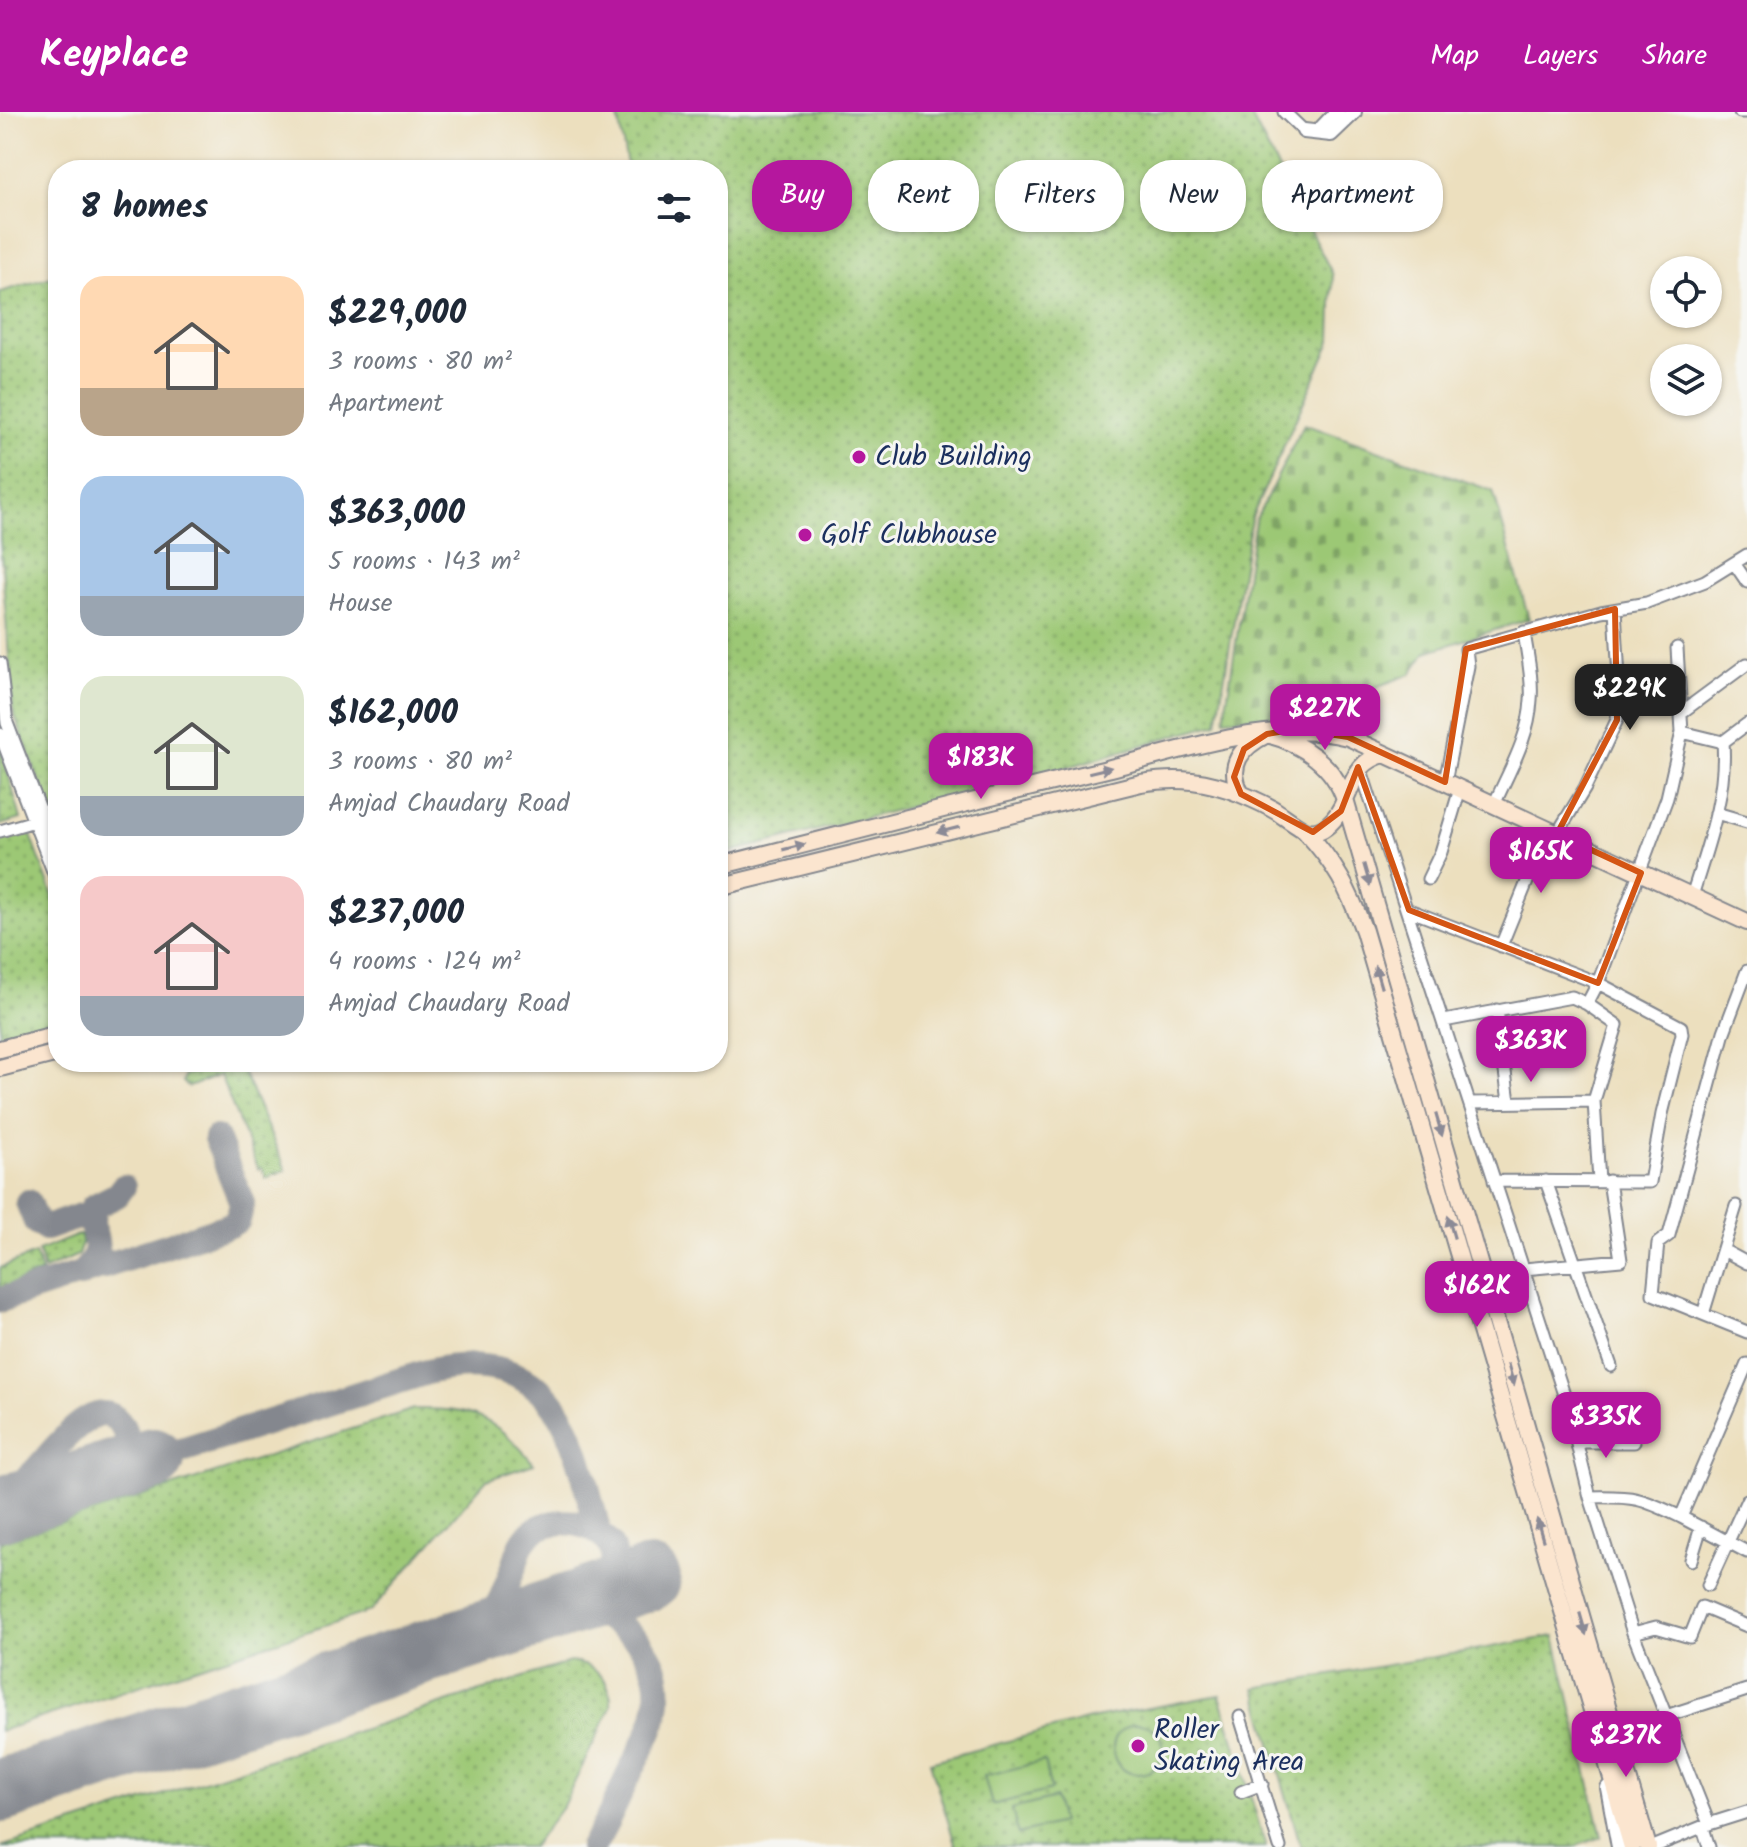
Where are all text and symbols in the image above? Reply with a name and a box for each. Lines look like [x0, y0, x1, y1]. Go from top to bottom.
text: Keyplace [40, 26, 188, 86]
text: Map [1430, 34, 1479, 79]
text: Layers [1523, 34, 1598, 79]
text: Share [1642, 34, 1707, 79]
chip: Buy [752, 160, 852, 232]
chip: Rent [868, 160, 979, 232]
chip: Filters [995, 160, 1124, 232]
chip: New [1140, 160, 1246, 232]
chip: Apartment [1262, 160, 1443, 232]
text: 8 homes [80, 181, 208, 235]
icon: filters [652, 186, 696, 230]
map controls [1650, 256, 1722, 416]
button: locate [1650, 256, 1722, 328]
text: $229,000 [328, 287, 466, 341]
icon: home [144, 308, 240, 404]
text: 3 rooms · 80 m² [328, 341, 512, 383]
button: layers [1650, 344, 1722, 416]
text: Apartment [328, 383, 443, 425]
place label: Club Building [875, 435, 1032, 480]
marker: Club Building [850, 448, 868, 466]
text: $363,000 [328, 487, 465, 541]
icon: home [144, 508, 240, 604]
place label: Golf Clubhouse [821, 513, 997, 558]
marker: Golf Clubhouse [796, 526, 814, 544]
text: 5 rooms · 143 m² [328, 541, 520, 583]
text: House [328, 583, 392, 625]
pin: $229K [1574, 664, 1686, 732]
text: $229K [1593, 669, 1667, 711]
pin: $227K [1269, 684, 1381, 752]
text: $162,000 [328, 687, 458, 741]
text: $227K [1288, 689, 1362, 731]
icon: home [144, 708, 240, 804]
pin: $183K [925, 733, 1037, 801]
text: $183K [947, 738, 1015, 780]
text: 3 rooms · 80 m² [328, 741, 512, 783]
one-way arrow [1088, 764, 1113, 776]
text: Amjad Chaudary Road [328, 783, 569, 825]
one-way arrow [935, 824, 960, 837]
pin: $165K [1485, 827, 1597, 895]
text: $165K [1508, 832, 1574, 874]
one-way arrow [781, 840, 806, 852]
one-way arrow [1361, 864, 1374, 888]
text: $237,000 [328, 887, 464, 941]
icon: home [144, 908, 240, 1004]
text: 4 rooms · 124 m² [328, 941, 520, 983]
one-way arrow [1371, 965, 1384, 989]
text: Amjad Chaudary Road [328, 983, 569, 1025]
pin: $363K [1475, 1016, 1587, 1084]
text: $363K [1494, 1021, 1568, 1063]
one-way arrow [1433, 1113, 1446, 1137]
one-way arrow [1444, 1214, 1457, 1238]
pin: $162K [1421, 1261, 1533, 1329]
text: $162K [1443, 1266, 1511, 1308]
one-way arrow [1505, 1363, 1518, 1387]
pin: $335K [1550, 1392, 1662, 1460]
text: $335K [1570, 1397, 1642, 1439]
one-way arrow [1533, 1518, 1546, 1542]
one-way arrow [1577, 1613, 1590, 1637]
place label: Roller Skating Area [1154, 1708, 1304, 1785]
pin: $237K [1570, 1711, 1682, 1779]
text: $237K [1590, 1716, 1662, 1758]
marker: Roller Skating Area [1129, 1737, 1147, 1755]

